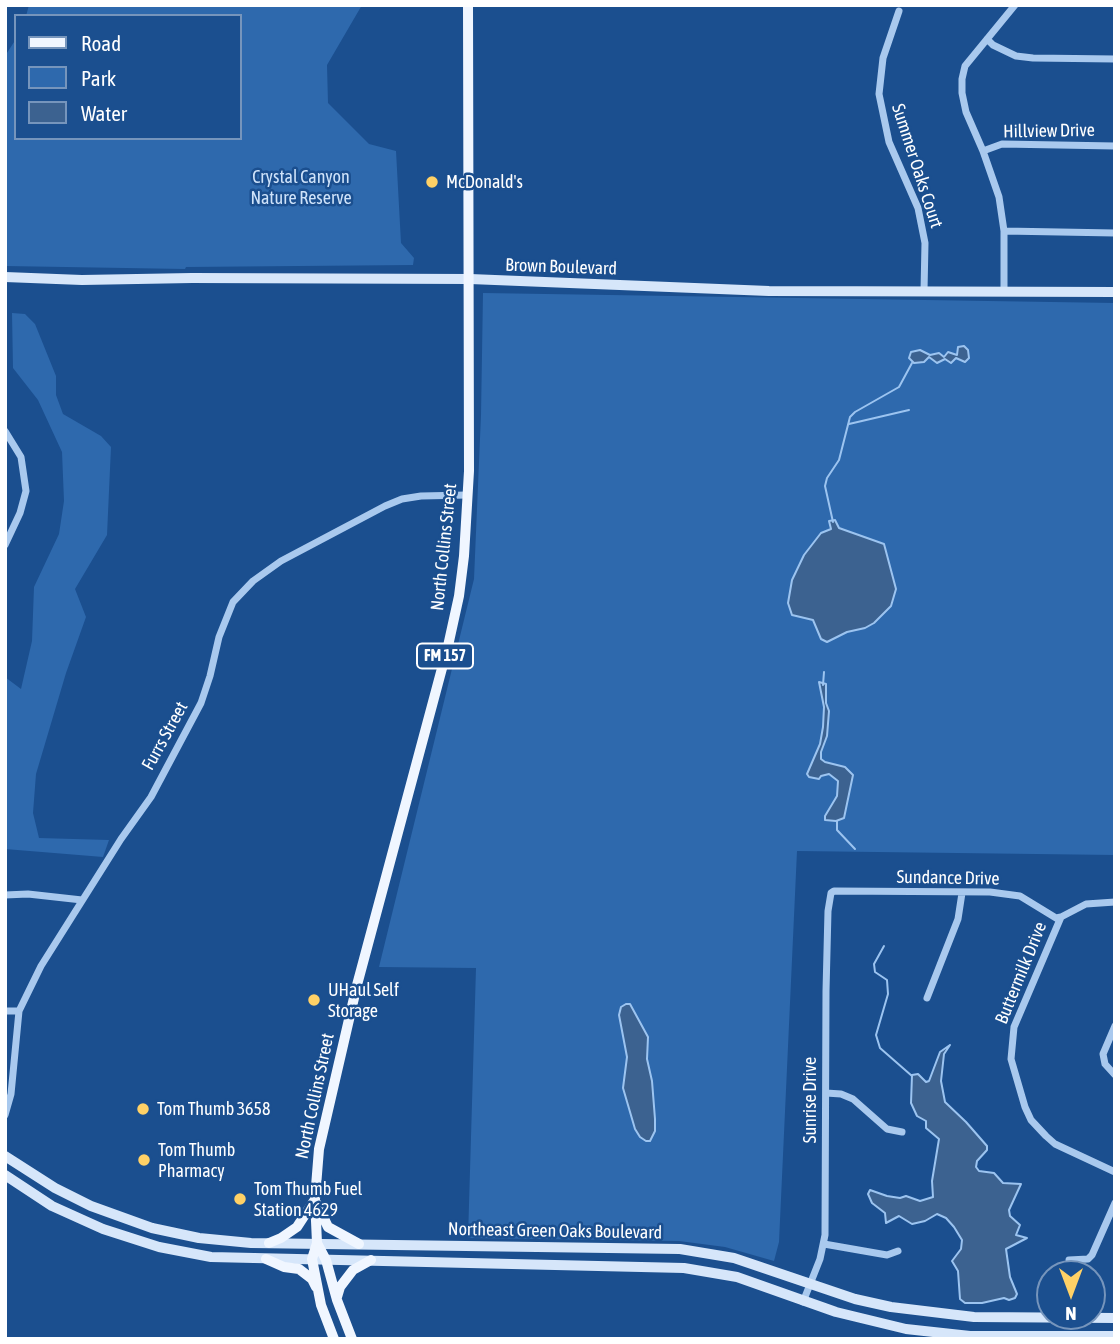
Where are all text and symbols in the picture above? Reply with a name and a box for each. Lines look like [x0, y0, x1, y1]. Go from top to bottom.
legend [14, 14, 242, 140]
text: Road [81, 31, 121, 55]
text: Park [81, 66, 116, 90]
text: Water [81, 101, 127, 125]
street label: Summer Oaks Court [887, 101, 947, 231]
street label: Hillview Drive [1003, 119, 1095, 143]
park label: Crystal Canyon Nature Reserve [250, 166, 352, 208]
place label: McDonald's [446, 171, 523, 193]
marker: McDonald's [424, 174, 440, 190]
street label: Brown Boulevard [505, 254, 617, 280]
street label: North Collins Street [427, 482, 461, 612]
road number: FM 157 [417, 643, 473, 668]
street label: Furrs Street [137, 698, 193, 774]
street label: Sundance Drive [896, 866, 1000, 890]
street label: Buttermilk Drive [991, 919, 1051, 1027]
place label: UHaul Self Storage [328, 979, 399, 1021]
marker: UHaul Self Storage [306, 992, 322, 1008]
street label: North Collins Street [291, 1031, 339, 1161]
street label: Sunrise Drive [799, 1057, 821, 1143]
place label: Tom Thumb 3658 [157, 1098, 270, 1120]
marker: Tom Thumb 3658 [135, 1101, 151, 1117]
place label: Tom Thumb Pharmacy [158, 1139, 235, 1182]
marker: Tom Thumb Pharmacy [136, 1152, 152, 1168]
place label: Tom Thumb Fuel Station 4629 [254, 1178, 362, 1220]
marker: Tom Thumb Fuel Station 4629 [232, 1191, 248, 1207]
street label: Northeast Green Oaks Boulevard [448, 1218, 662, 1244]
north arrow [1036, 1260, 1106, 1330]
text: N [1065, 1303, 1077, 1325]

